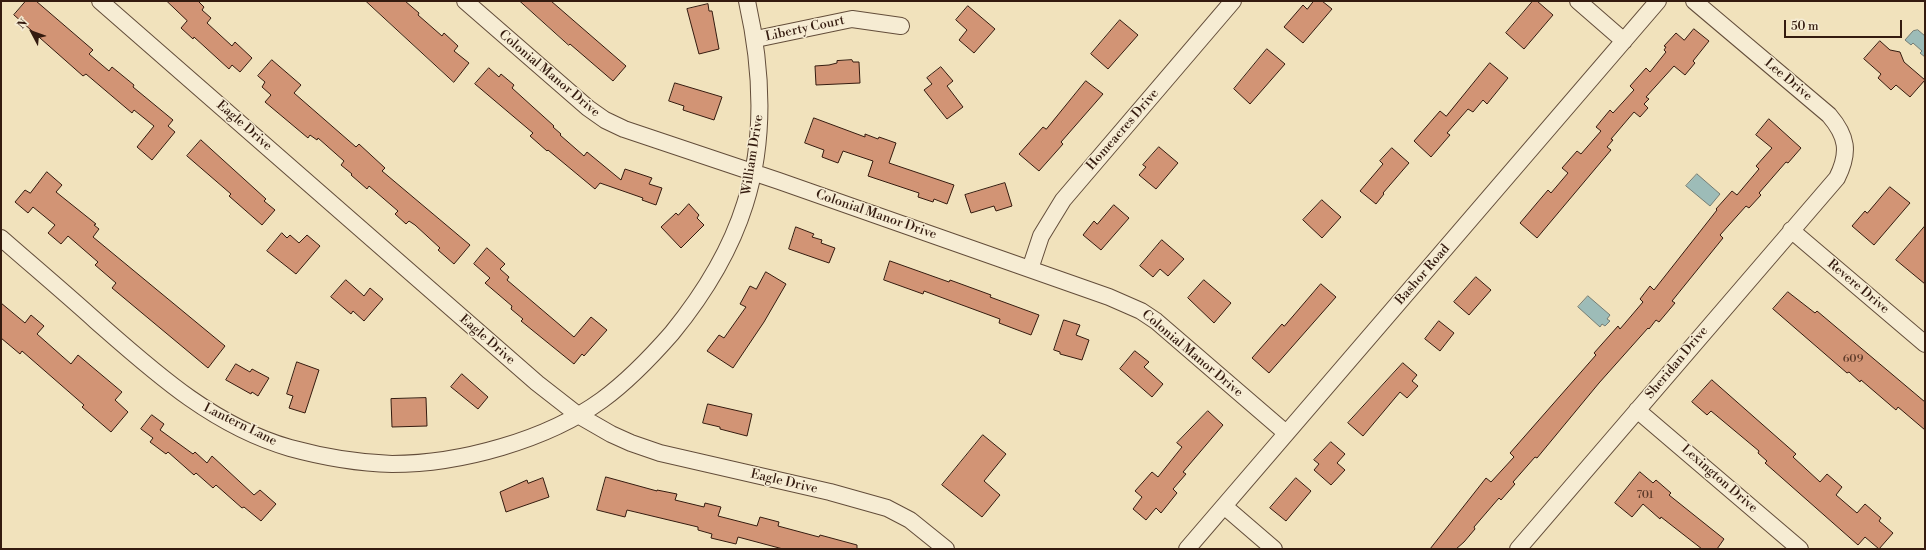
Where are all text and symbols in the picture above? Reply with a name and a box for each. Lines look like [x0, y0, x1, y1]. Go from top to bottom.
north arrow [12, 12, 52, 52]
scale bar [1786, 12, 1904, 38]
street label: Liberty Court [764, 13, 846, 45]
text: N [15, 16, 31, 32]
text: 50 m [1791, 19, 1819, 34]
street label: Colonial Manor Drive [495, 27, 603, 121]
street label: Lee Drive [1761, 56, 1815, 104]
street label: Homeacres Drive [1084, 86, 1162, 174]
street label: Eagle Drive [213, 98, 275, 154]
street label: William Drive [739, 114, 767, 196]
street label: Colonial Manor Drive [813, 187, 939, 243]
street label: Bashor Road [1393, 242, 1453, 308]
street label: Revere Drive [1824, 257, 1892, 317]
street label: Colonial Manor Drive [1138, 307, 1246, 401]
street label: Eagle Drive [456, 312, 518, 368]
street label: Sheridan Drive [1642, 324, 1712, 402]
house number: 609 [1843, 352, 1863, 366]
street label: Lantern Lane [201, 401, 279, 449]
street label: Lexington Drive [1678, 442, 1760, 516]
street label: Eagle Drive [749, 467, 819, 497]
house number: 701 [1637, 488, 1653, 502]

